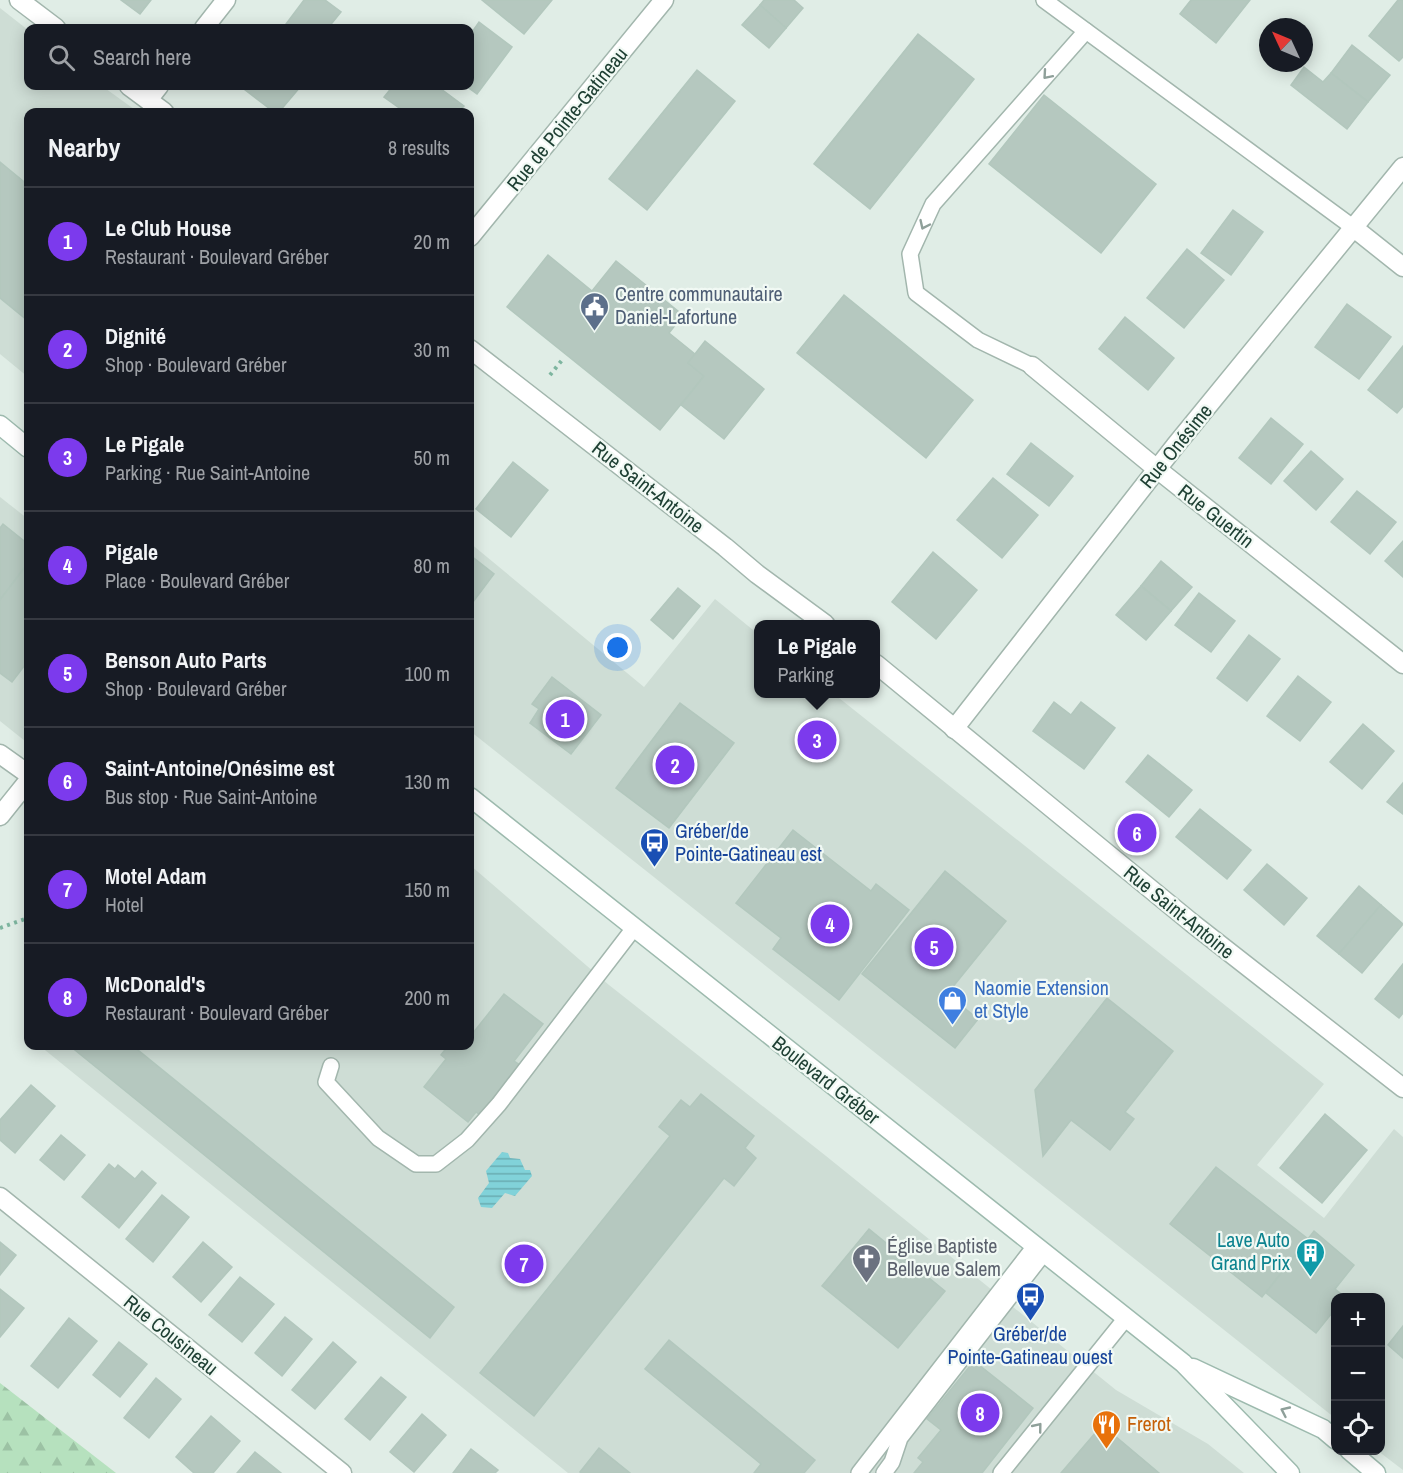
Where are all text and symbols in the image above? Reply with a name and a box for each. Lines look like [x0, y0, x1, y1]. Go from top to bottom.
north arrow [1259, 18, 1313, 72]
search box [24, 24, 474, 90]
icon: search [45, 41, 78, 74]
street label: Rue de Pointe-Gatineau [500, 41, 633, 196]
text: Search here [93, 42, 191, 72]
one-way arrow [1043, 68, 1054, 79]
text: Nearby [48, 130, 120, 165]
text: 8 results [388, 134, 450, 161]
text: Le Club House [105, 213, 231, 243]
one-way arrow [919, 218, 931, 229]
text: 1 [63, 228, 72, 255]
text: 20 m [414, 228, 450, 255]
text: Restaurant · Boulevard Gréber [105, 243, 328, 270]
place label: Centre communautaire Daniel-Lafortune [615, 280, 783, 330]
public building icon: Centre communautaire Daniel-Lafortune [578, 290, 610, 332]
text: Dignité [105, 321, 166, 351]
text: 2 [63, 336, 72, 363]
text: 30 m [414, 336, 450, 363]
text: Shop · Boulevard Gréber [105, 351, 286, 378]
street label: Rue Onésime [1133, 398, 1218, 493]
text: Le Pigale [105, 429, 184, 459]
street label: Rue Saint-Antoine [587, 434, 710, 539]
text: 3 [63, 444, 72, 471]
text: 50 m [414, 444, 450, 471]
text: Parking · Rue Saint-Antoine [105, 459, 310, 486]
street label: Rue Guertin [1173, 477, 1260, 554]
text: Pigale [105, 537, 158, 567]
text: 4 [63, 552, 72, 579]
text: 80 m [414, 552, 450, 579]
text: Place · Boulevard Gréber [105, 567, 289, 594]
popup [754, 620, 880, 698]
text: Le Pigale [777, 631, 857, 661]
your location [603, 633, 632, 662]
text: Benson Auto Parts [105, 645, 267, 675]
text: 5 [63, 660, 72, 687]
text: 100 m [404, 660, 450, 687]
text: Parking [777, 661, 834, 688]
text: Shop · Boulevard Gréber [105, 675, 286, 702]
pin: 1 [546, 696, 584, 742]
pin: 3 [798, 718, 836, 762]
pin: 2 [656, 742, 694, 788]
text: Saint-Antoine/Onésime est [105, 753, 335, 783]
text: 6 [63, 768, 72, 795]
text: 130 m [404, 768, 450, 795]
text: Bus stop · Rue Saint-Antoine [105, 783, 317, 810]
pin: 6 [1118, 810, 1156, 856]
place label: Gréber/de Pointe-Gatineau est [675, 817, 822, 867]
bus stop icon: Gréber/de Pointe-Gatineau est [638, 826, 670, 868]
street label: Rue Saint-Antoine [1118, 859, 1240, 965]
text: Motel Adam [105, 861, 207, 891]
text: 7 [63, 876, 72, 903]
text: 150 m [404, 876, 450, 903]
text: Hotel [105, 891, 143, 918]
pin: 4 [810, 902, 850, 946]
pin: 5 [914, 924, 954, 970]
text: McDonald's [105, 969, 206, 999]
place label: Naomie Extension et Style [974, 974, 1109, 1024]
text: 8 [63, 984, 72, 1011]
text: 200 m [404, 984, 450, 1011]
shop icon: Naomie Extension et Style [937, 984, 969, 1026]
text: Restaurant · Boulevard Gréber [105, 999, 328, 1026]
street label: Boulevard Gréber [767, 1029, 886, 1130]
place label: Lave Auto Grand Prix [1211, 1226, 1291, 1276]
place label: Église Baptiste Bellevue Salem [887, 1232, 1001, 1282]
building icon: Lave Auto Grand Prix [1295, 1236, 1327, 1278]
pin: 7 [504, 1242, 544, 1286]
church icon: Église Baptiste Bellevue Salem [850, 1242, 882, 1284]
bus stop icon: Gréber/de Pointe-Gatineau ouest [1014, 1280, 1046, 1322]
street label: Rue Cousineau [119, 1288, 224, 1381]
map controls [1331, 1293, 1385, 1455]
button: + [1331, 1293, 1385, 1347]
place label: Gréber/de Pointe-Gatineau ouest [947, 1320, 1113, 1370]
button: − [1331, 1347, 1385, 1401]
pin: 8 [960, 1390, 1000, 1436]
button: locate [1331, 1401, 1385, 1455]
one-way arrow [1280, 1407, 1291, 1419]
restaurant icon: Frerot [1090, 1408, 1122, 1450]
place label: Frerot [1127, 1410, 1171, 1437]
one-way arrow [1030, 1423, 1041, 1434]

